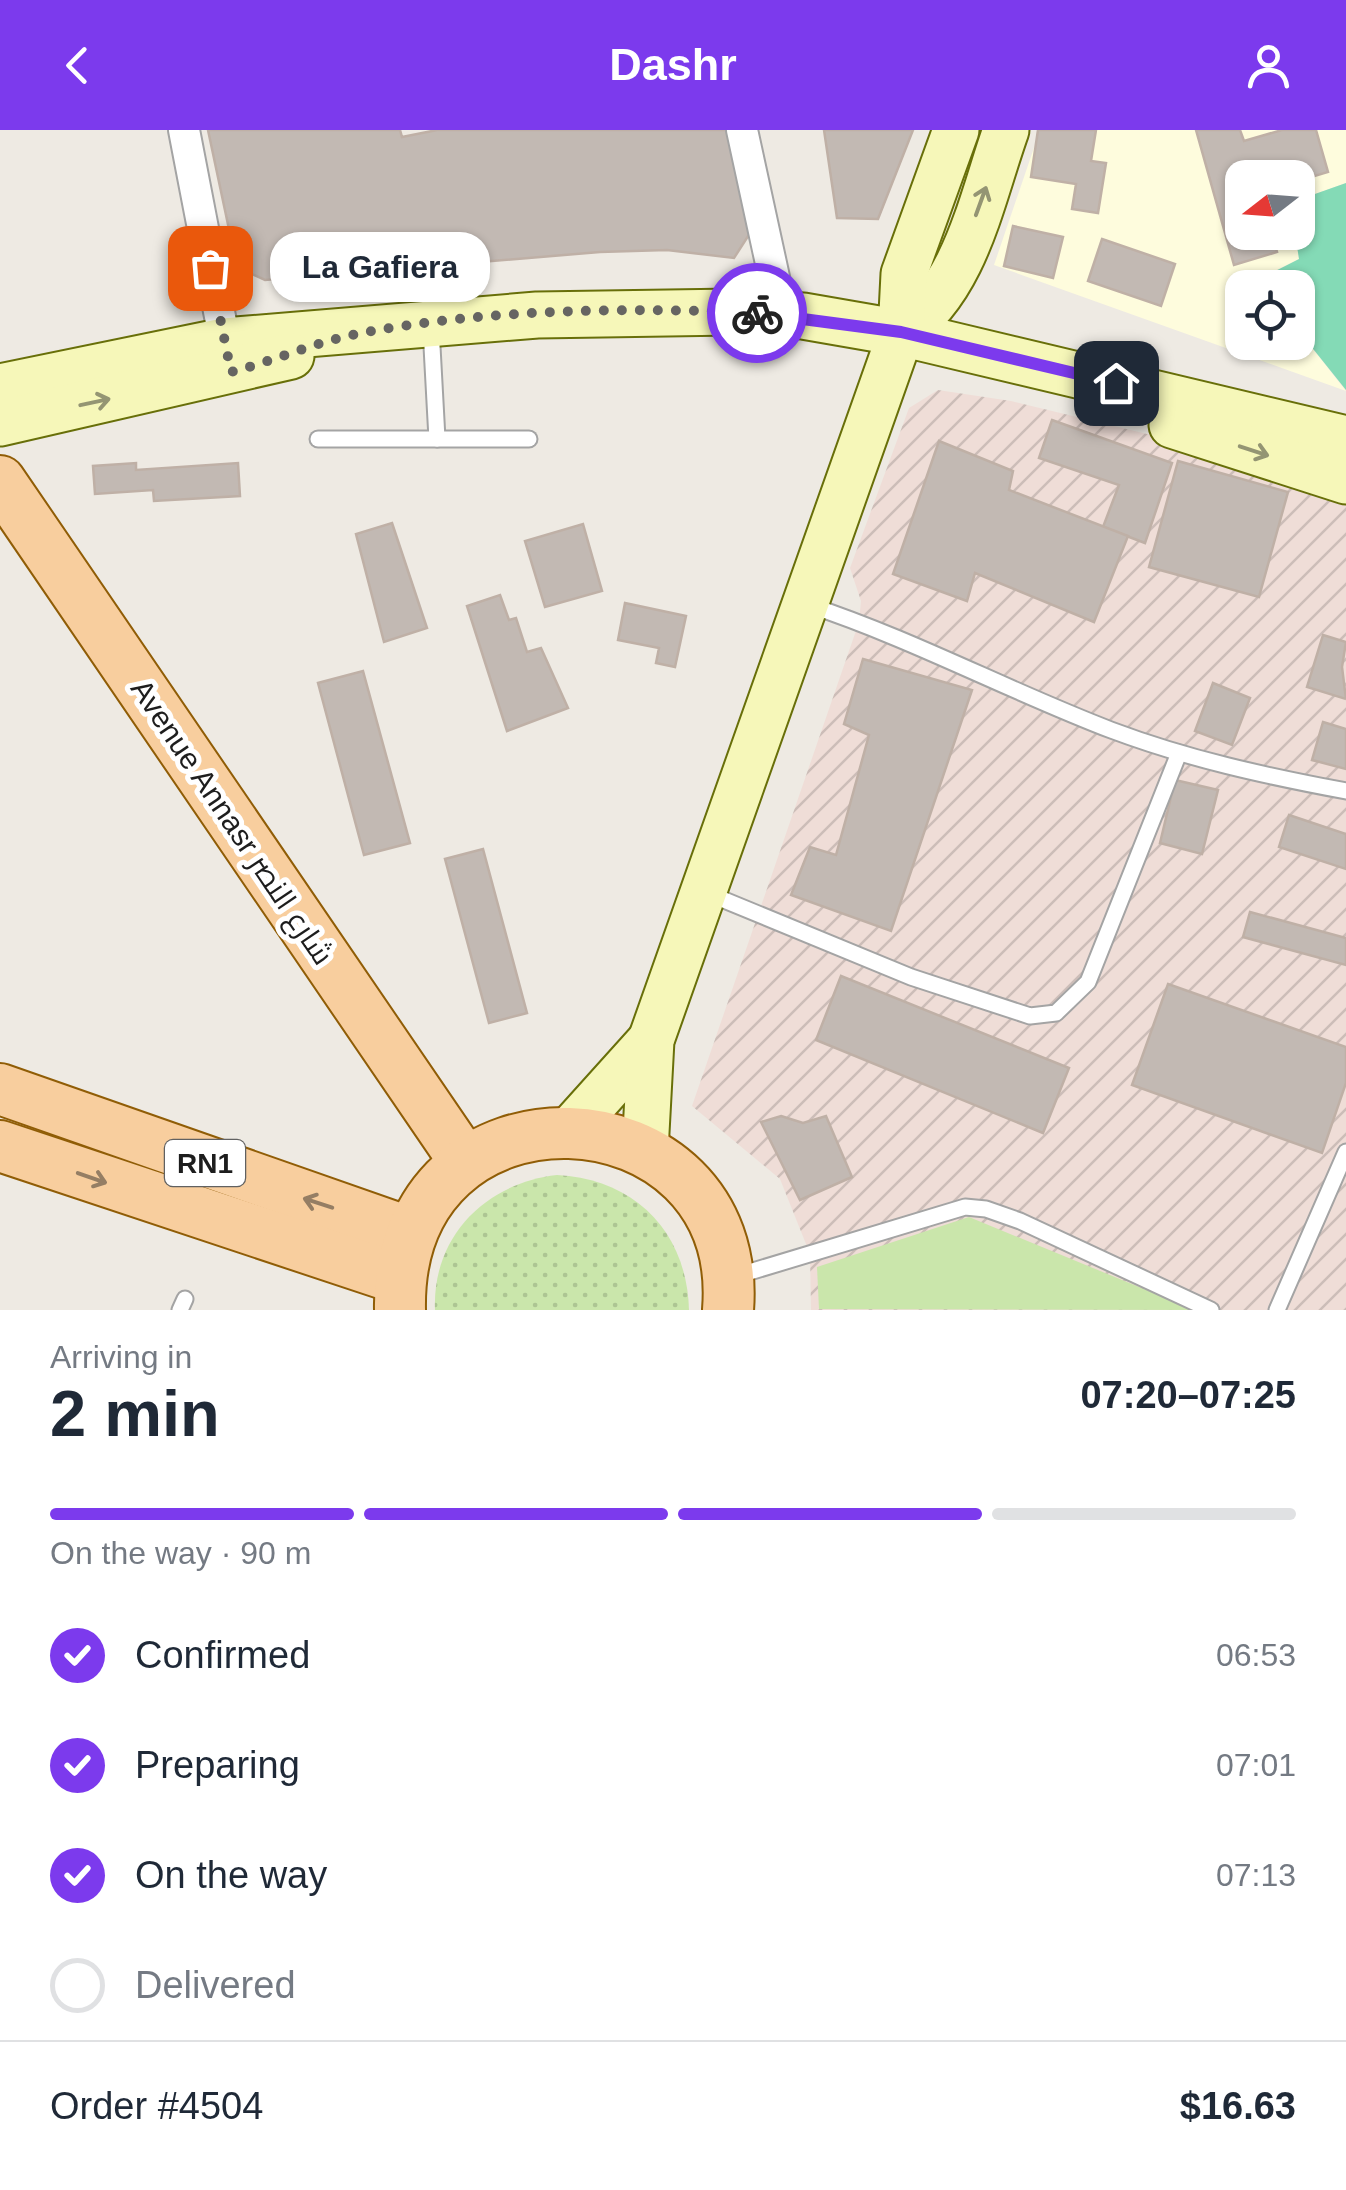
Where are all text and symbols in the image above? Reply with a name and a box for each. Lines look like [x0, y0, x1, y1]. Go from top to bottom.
icon: back [50, 38, 105, 93]
icon: person [1241, 38, 1296, 93]
text: Dashr [609, 39, 737, 90]
north arrow [1225, 160, 1315, 250]
map controls [1225, 160, 1315, 360]
one-way arrow [973, 186, 991, 217]
pin [168, 226, 253, 311]
callout: La Gafiera [270, 233, 490, 303]
icon: bag [183, 241, 238, 296]
text: La Gafiera [302, 249, 458, 285]
courier [707, 263, 807, 363]
button: locate [1225, 270, 1315, 360]
icon: bike [730, 286, 785, 341]
pin [1074, 341, 1159, 426]
icon: home [1089, 356, 1144, 411]
one-way arrow [78, 392, 110, 410]
one-way arrow [1238, 443, 1269, 461]
street label: Avenue Annasr شارع النصر [121, 673, 340, 973]
road number: RN1 [165, 1140, 245, 1186]
one-way arrow [76, 1170, 107, 1188]
one-way arrow [303, 1193, 334, 1211]
text: Arriving in [50, 1339, 192, 1375]
text: 07:20–07:25 [1080, 1374, 1296, 1416]
text: 2 min [50, 1377, 220, 1450]
text: On the way · 90 m [50, 1535, 311, 1571]
icon: check [50, 1628, 105, 1683]
text: Confirmed [135, 1634, 310, 1676]
text: 06:53 [1216, 1637, 1296, 1673]
icon: check [50, 1738, 105, 1793]
text: Preparing [135, 1744, 300, 1786]
text: 07:01 [1216, 1747, 1296, 1783]
icon: check [50, 1848, 105, 1903]
text: On the way [135, 1854, 327, 1896]
text: 07:13 [1216, 1857, 1296, 1893]
text: Delivered [135, 1964, 296, 2006]
text: Order #4504 [50, 2085, 263, 2127]
text: $16.63 [1180, 2085, 1296, 2127]

